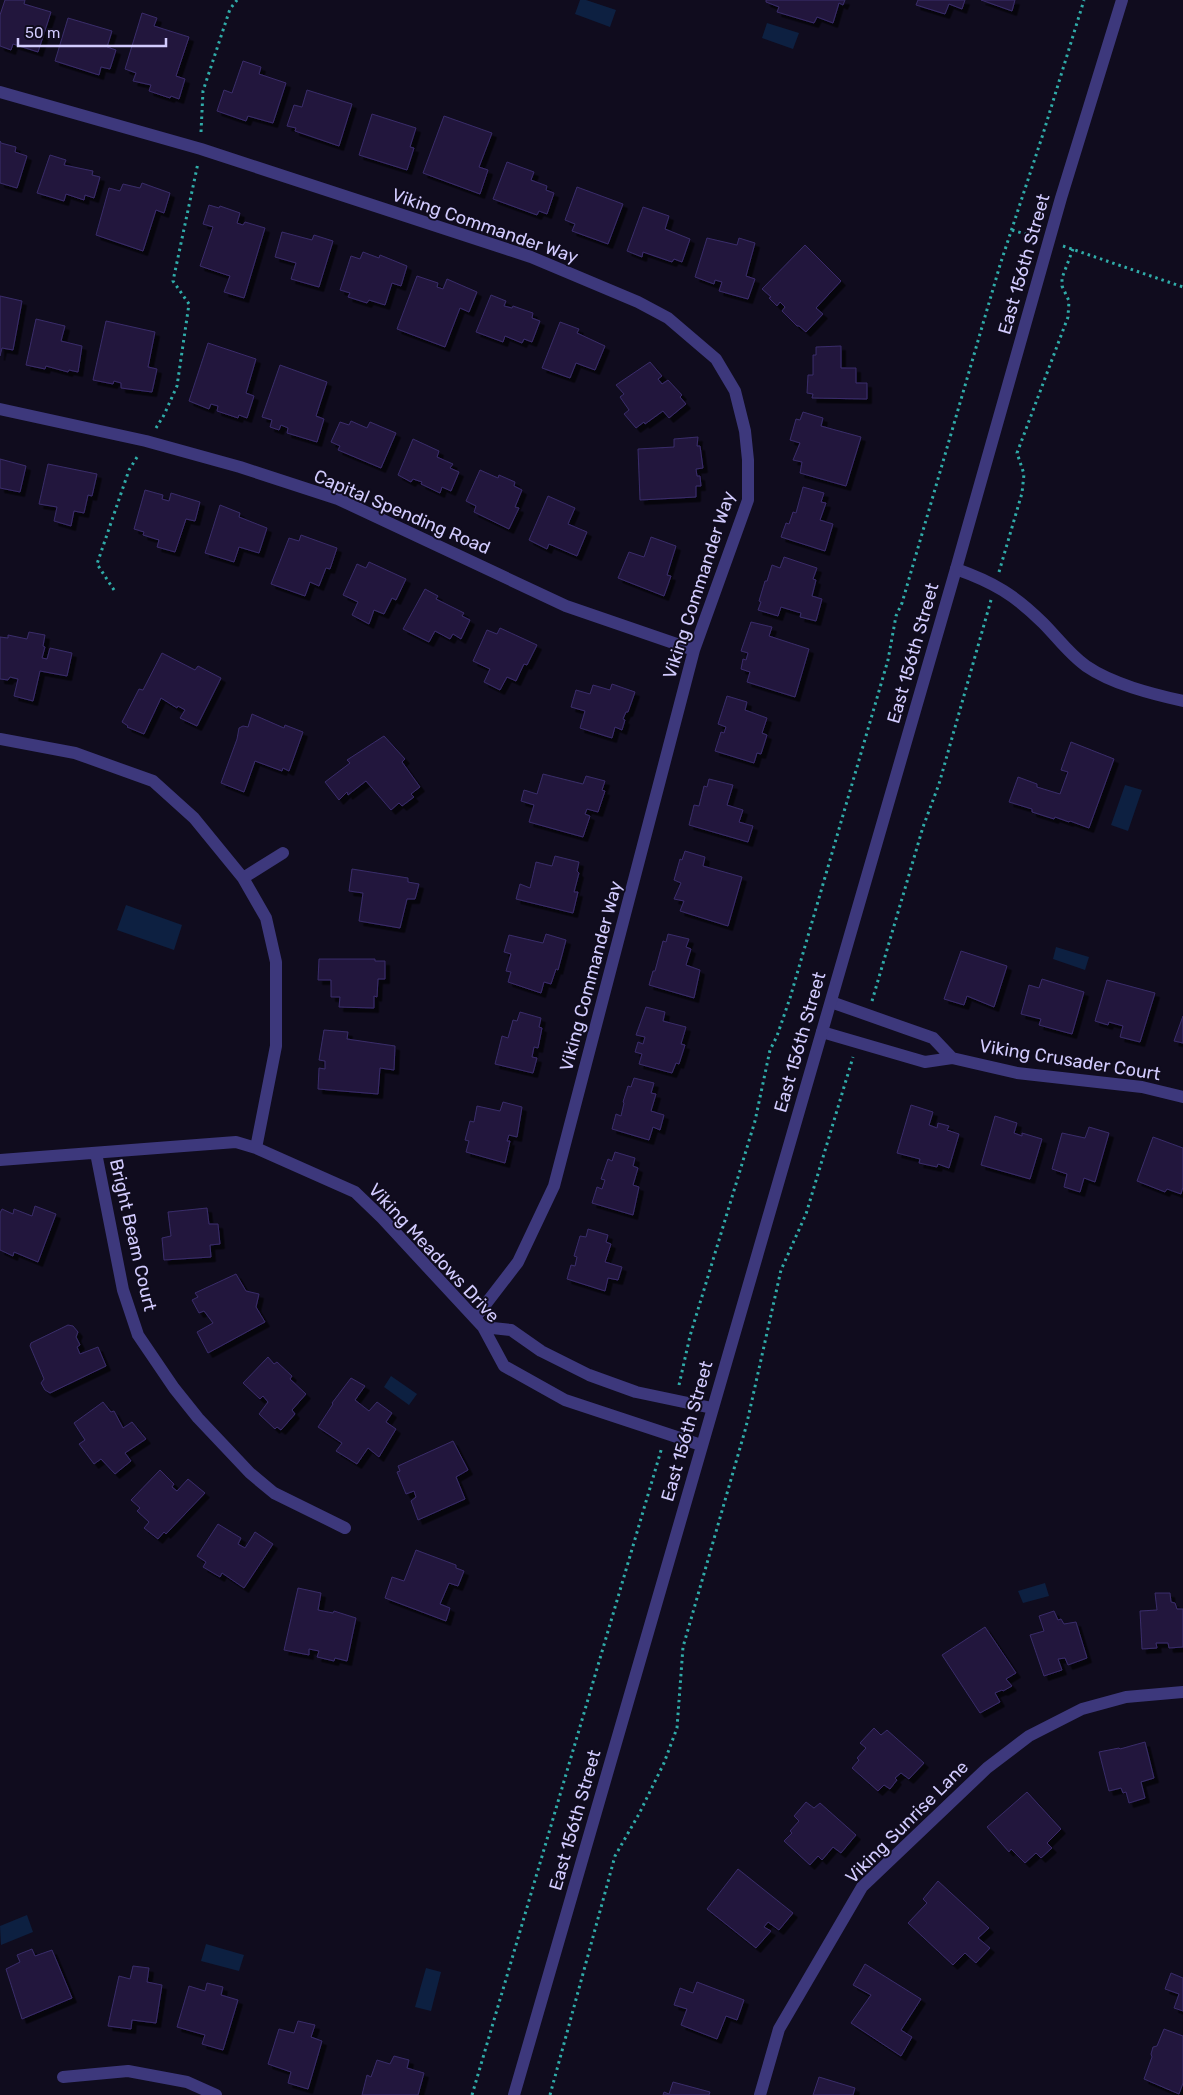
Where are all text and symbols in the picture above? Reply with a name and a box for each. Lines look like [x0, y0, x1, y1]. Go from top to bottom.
scale bar [18, 15, 165, 47]
text: 50 m [25, 24, 60, 42]
street label: Viking Commander Way [389, 184, 581, 268]
street label: East 156th Street [993, 191, 1055, 337]
street label: Capital Spending Road [310, 465, 494, 559]
street label: Viking Commander Way [658, 488, 740, 682]
street label: East 156th Street [882, 580, 944, 726]
street label: Viking Commander Way [555, 878, 627, 1074]
street label: East 156th Street [769, 969, 831, 1115]
street label: Viking Crusader Court [978, 1035, 1162, 1085]
street label: Bright Beam Court [105, 1157, 161, 1313]
street label: Viking Meadows Drive [364, 1179, 504, 1327]
street label: East 156th Street [656, 1358, 718, 1504]
street label: East 156th Street [544, 1747, 606, 1893]
street label: Viking Sunrise Lane [841, 1756, 973, 1888]

